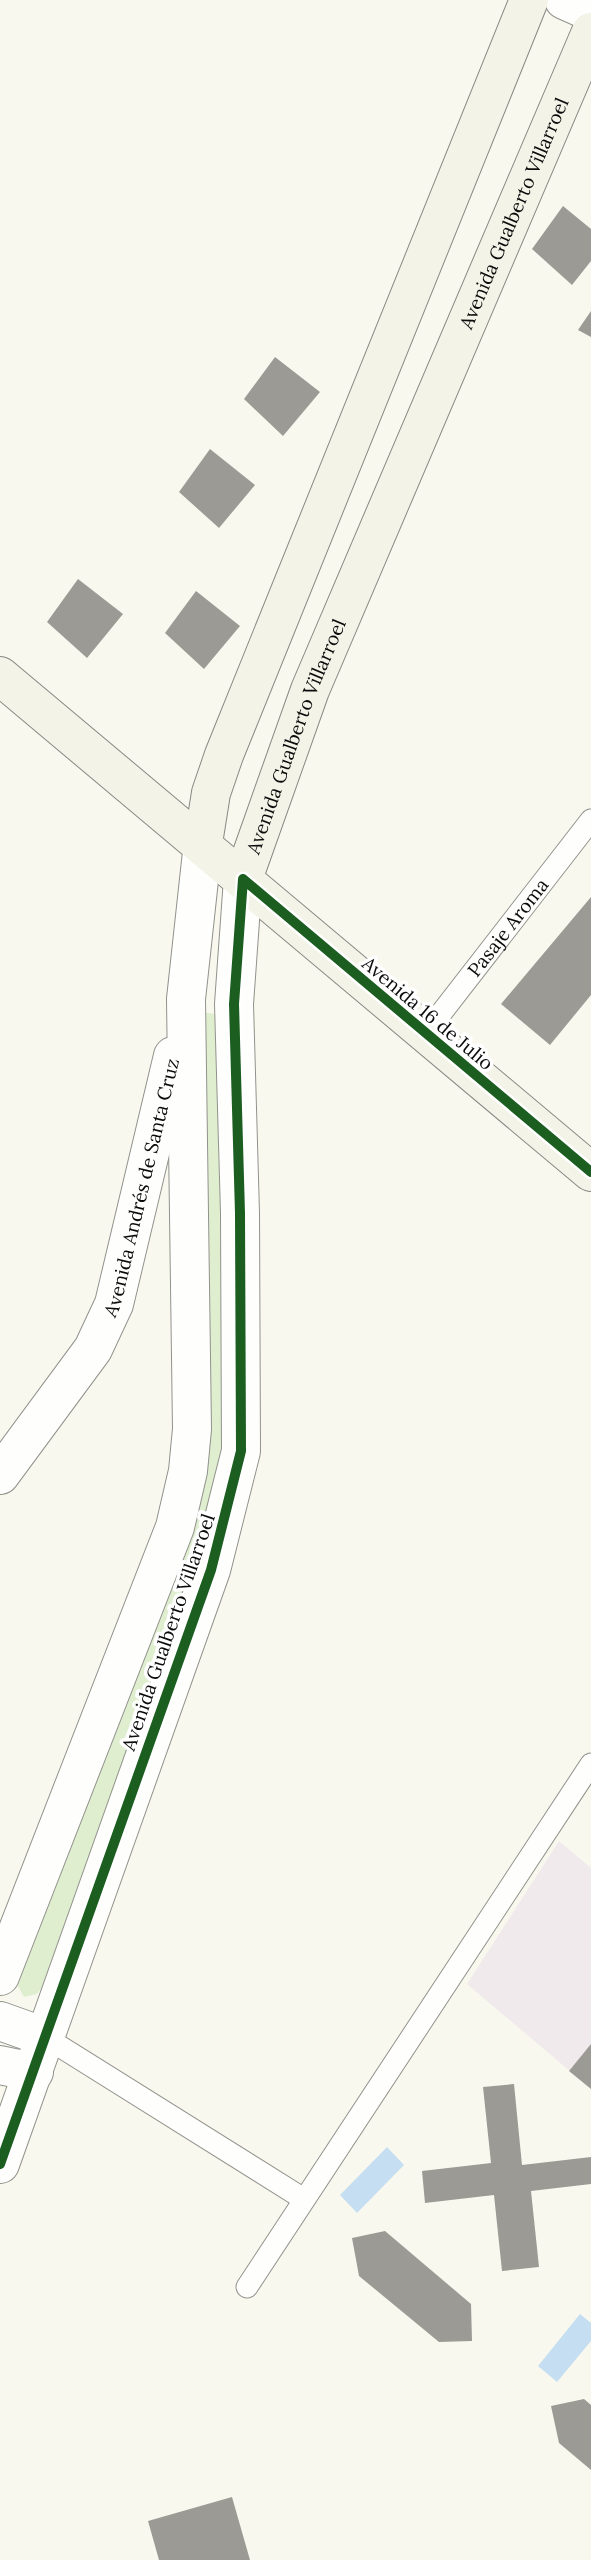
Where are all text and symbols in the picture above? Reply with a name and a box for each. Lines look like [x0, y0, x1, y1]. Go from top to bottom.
street label: Avenida Gualberto Villarroel [453, 94, 574, 333]
street label: Avenida Gualberto Villarroel [241, 615, 351, 858]
street label: Pasaje Aroma [462, 873, 554, 981]
street label: Avenida 16 de Julio [357, 950, 499, 1075]
street label: Avenida Andrés de Santa Cruz [97, 1056, 184, 1321]
street label: Avenida Gualberto Villarroel [116, 1510, 220, 1754]

